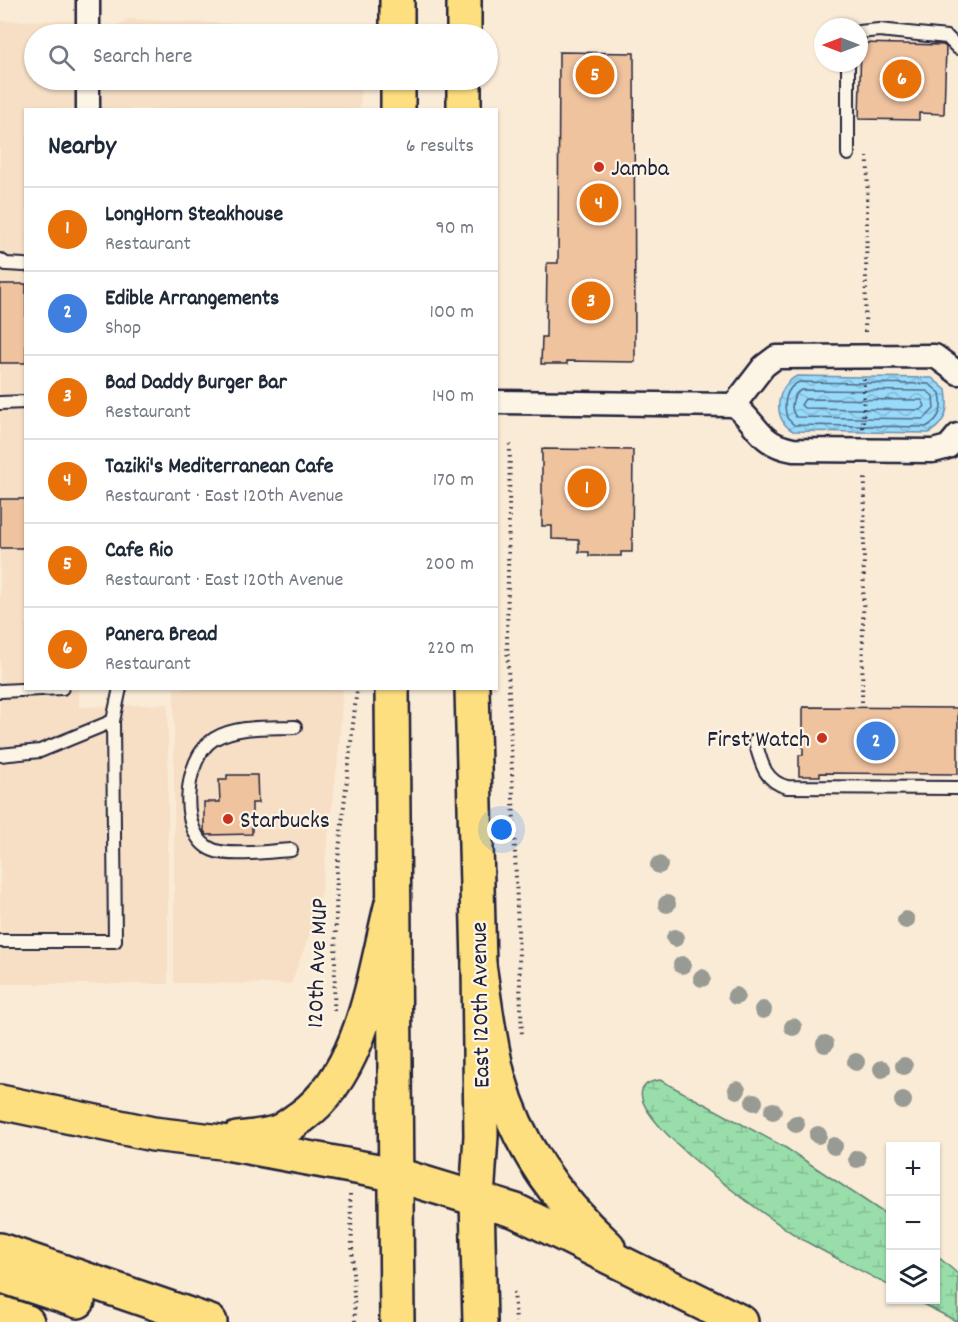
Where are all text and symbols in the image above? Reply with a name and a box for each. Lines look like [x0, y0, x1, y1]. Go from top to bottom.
north arrow [814, 18, 868, 72]
search box [24, 24, 498, 90]
icon: search [45, 41, 78, 74]
text: Search here [93, 42, 192, 73]
pin: 5 [576, 52, 614, 98]
pin: 6 [882, 56, 922, 101]
text: Nearby [48, 129, 116, 166]
text: 6 results [406, 133, 474, 161]
place label: Jamba [611, 153, 670, 187]
marker: Jamba [592, 160, 606, 174]
pin: 4 [580, 180, 618, 226]
text: LongHorn Steakhouse [105, 200, 283, 231]
text: 1 [65, 215, 70, 243]
text: 90 m [436, 215, 474, 243]
text: Restaurant [105, 231, 191, 259]
pin: 3 [572, 278, 610, 324]
text: Edible Arrangements [105, 284, 279, 315]
text: 2 [63, 299, 72, 327]
text: 100 m [430, 299, 474, 327]
text: Shop [105, 315, 141, 343]
text: Bad Daddy Burger Bar [105, 368, 287, 399]
text: 3 [63, 383, 72, 411]
text: 140 m [432, 383, 474, 411]
text: Restaurant [105, 399, 191, 427]
text: Taziki's Mediterranean Cafe [105, 452, 334, 483]
pin: 1 [568, 466, 606, 510]
text: 4 [63, 467, 72, 495]
text: 170 m [433, 467, 474, 495]
text: Restaurant · East 120th Avenue [105, 483, 343, 511]
text: Cafe Rio [105, 536, 173, 567]
text: 5 [63, 551, 72, 579]
text: 200 m [425, 551, 474, 579]
text: Restaurant · East 120th Avenue [105, 567, 343, 595]
text: Panera Bread [105, 620, 218, 651]
text: 6 [63, 635, 72, 663]
text: 220 m [427, 635, 474, 663]
text: Restaurant [105, 651, 191, 679]
pin: 2 [856, 718, 896, 764]
place label: First Watch [707, 724, 810, 758]
marker: First Watch [815, 731, 829, 745]
place label: Starbucks [240, 805, 330, 839]
marker: Starbucks [221, 812, 235, 826]
your location [487, 815, 516, 844]
street label: 120th Ave MUP [300, 898, 338, 1029]
street label: East 120th Avenue [464, 921, 500, 1088]
map controls [886, 1142, 940, 1304]
button: + [886, 1142, 940, 1196]
button: − [886, 1196, 940, 1250]
button: layers [886, 1250, 940, 1304]

